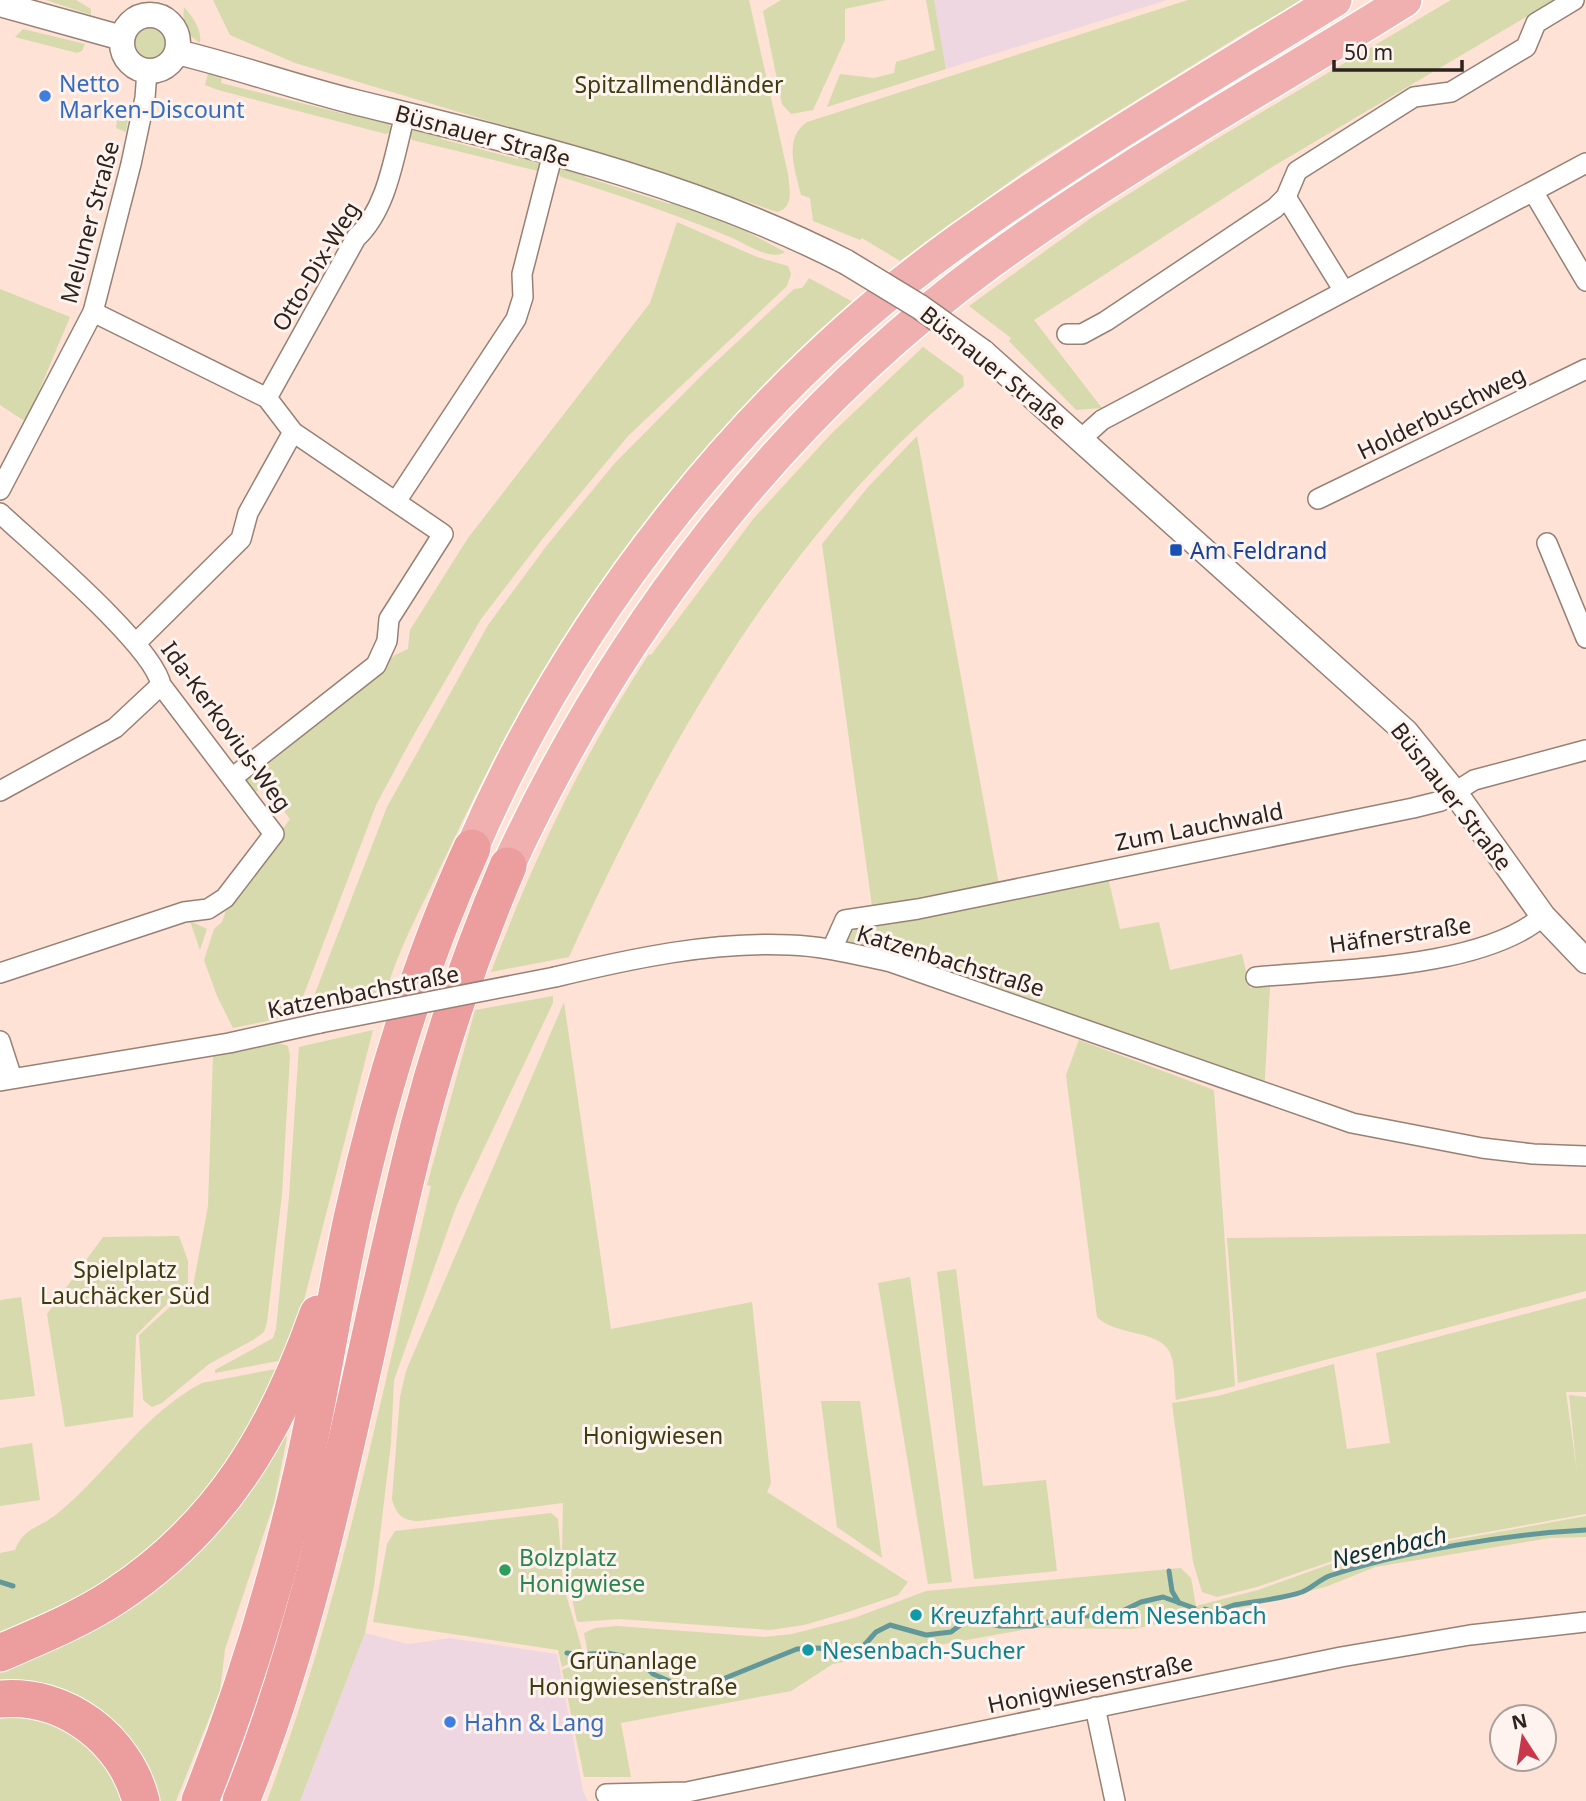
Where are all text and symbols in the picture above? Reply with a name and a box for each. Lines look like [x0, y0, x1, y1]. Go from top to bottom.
scale bar [1334, 28, 1462, 72]
text: 50 m [1344, 38, 1393, 66]
place label: Netto Marken-Discount [59, 67, 245, 125]
park label: Spitzallmendländer [574, 68, 784, 100]
marker: Netto Marken-Discount [37, 88, 53, 104]
street label: Büsnauer Straße [392, 96, 574, 174]
street label: Meluner Straße [52, 137, 126, 307]
street label: Otto-Dix-Weg [264, 195, 366, 337]
street label: Büsnauer Straße [914, 298, 1074, 436]
street label: Holderbuschweg [1352, 357, 1530, 467]
place label: Am Feldrand [1190, 534, 1327, 566]
marker: Am Feldrand [1168, 542, 1184, 558]
street label: Ida-Kerkovius-Weg [154, 634, 300, 818]
street label: Büsnauer Straße [1384, 715, 1520, 877]
street label: Zum Lauchwald [1112, 794, 1286, 858]
street label: Häfnerstraße [1327, 908, 1473, 960]
street label: Katzenbachstraße [853, 916, 1049, 1004]
street label: Katzenbachstraße [264, 957, 462, 1025]
park label: Spielplatz Lauchäcker Süd [40, 1253, 210, 1311]
park label: Honigwiesen [583, 1419, 723, 1451]
water label: Nesenbach [1328, 1517, 1450, 1575]
place label: Bolzplatz Honigwiese [519, 1541, 645, 1599]
marker: Bolzplatz Honigwiese [497, 1562, 513, 1578]
place label: Kreuzfahrt auf dem Nesenbach [930, 1599, 1267, 1631]
marker: Kreuzfahrt auf dem Nesenbach [908, 1607, 924, 1623]
place label: Nesenbach-Sucher [822, 1634, 1025, 1666]
marker: Nesenbach-Sucher [800, 1642, 816, 1658]
park label: Grünanlage Honigwiesenstraße [528, 1644, 738, 1702]
street label: Honigwiesenstraße [984, 1646, 1196, 1720]
north arrow [1488, 1703, 1558, 1773]
place label: Hahn & Lang [464, 1706, 604, 1738]
text: N [1509, 1707, 1530, 1736]
marker: Hahn & Lang [442, 1714, 458, 1730]

